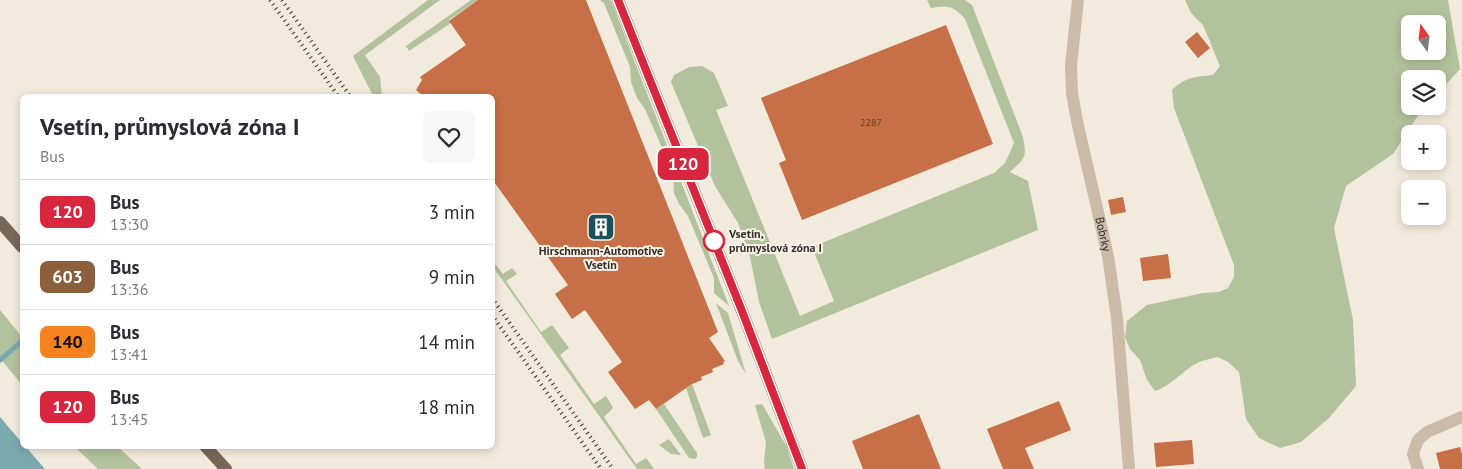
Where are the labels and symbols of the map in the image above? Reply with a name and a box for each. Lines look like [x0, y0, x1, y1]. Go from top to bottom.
north arrow [1401, 15, 1446, 60]
house number: 2287 [860, 116, 882, 129]
line badge: 120 [654, 148, 712, 180]
building icon: Hirschmann-Automotive Vsetín [586, 212, 616, 242]
street label: Bobrky [1092, 215, 1115, 253]
place label: Vsetín, průmyslová zóna I [728, 226, 822, 255]
marker: Vsetín, průmyslová zóna I [703, 230, 725, 252]
place label: Hirschmann-Automotive Vsetín [539, 243, 663, 272]

